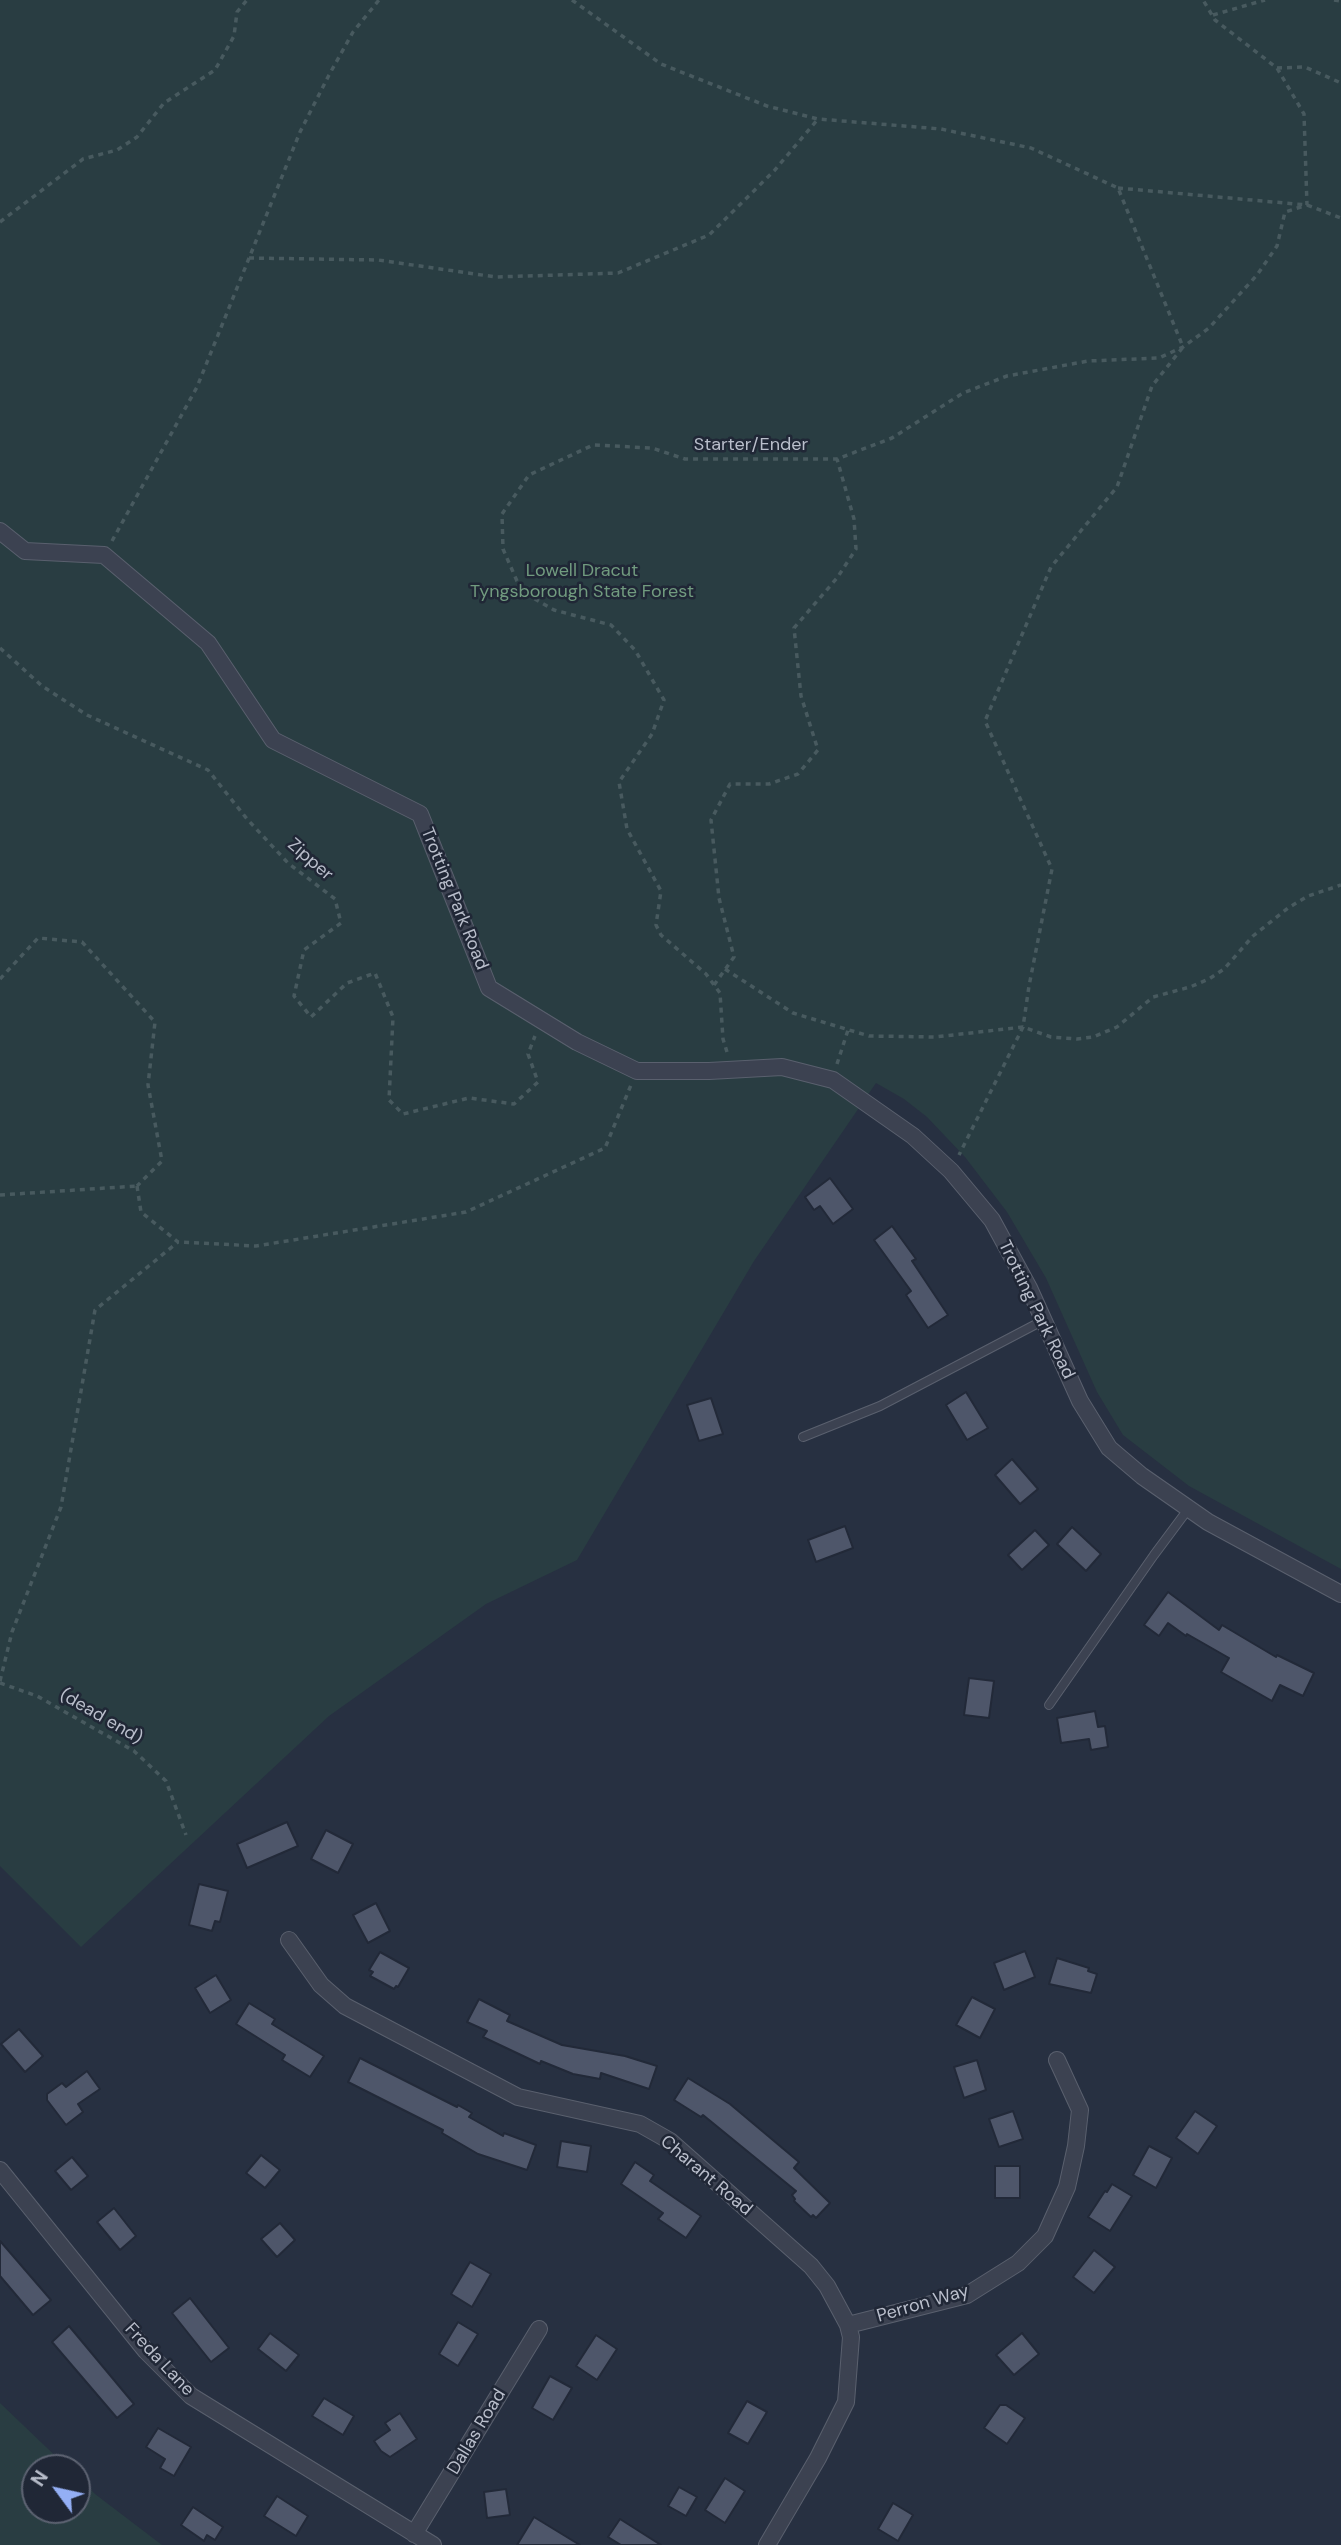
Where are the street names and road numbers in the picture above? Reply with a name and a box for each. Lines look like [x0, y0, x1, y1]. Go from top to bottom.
street label: Starter/Ender [694, 434, 808, 456]
street label: Trotting Park Road [416, 825, 492, 973]
street label: Zipper [283, 834, 337, 886]
street label: Trotting Park Road [993, 1237, 1079, 1383]
street label: (dead end) [56, 1685, 146, 1749]
street label: Charant Road [656, 2131, 756, 2221]
street label: Perron Way [874, 2281, 972, 2327]
street label: Freda Lane [120, 2319, 198, 2401]
street label: Dallas Road [443, 2385, 511, 2479]

